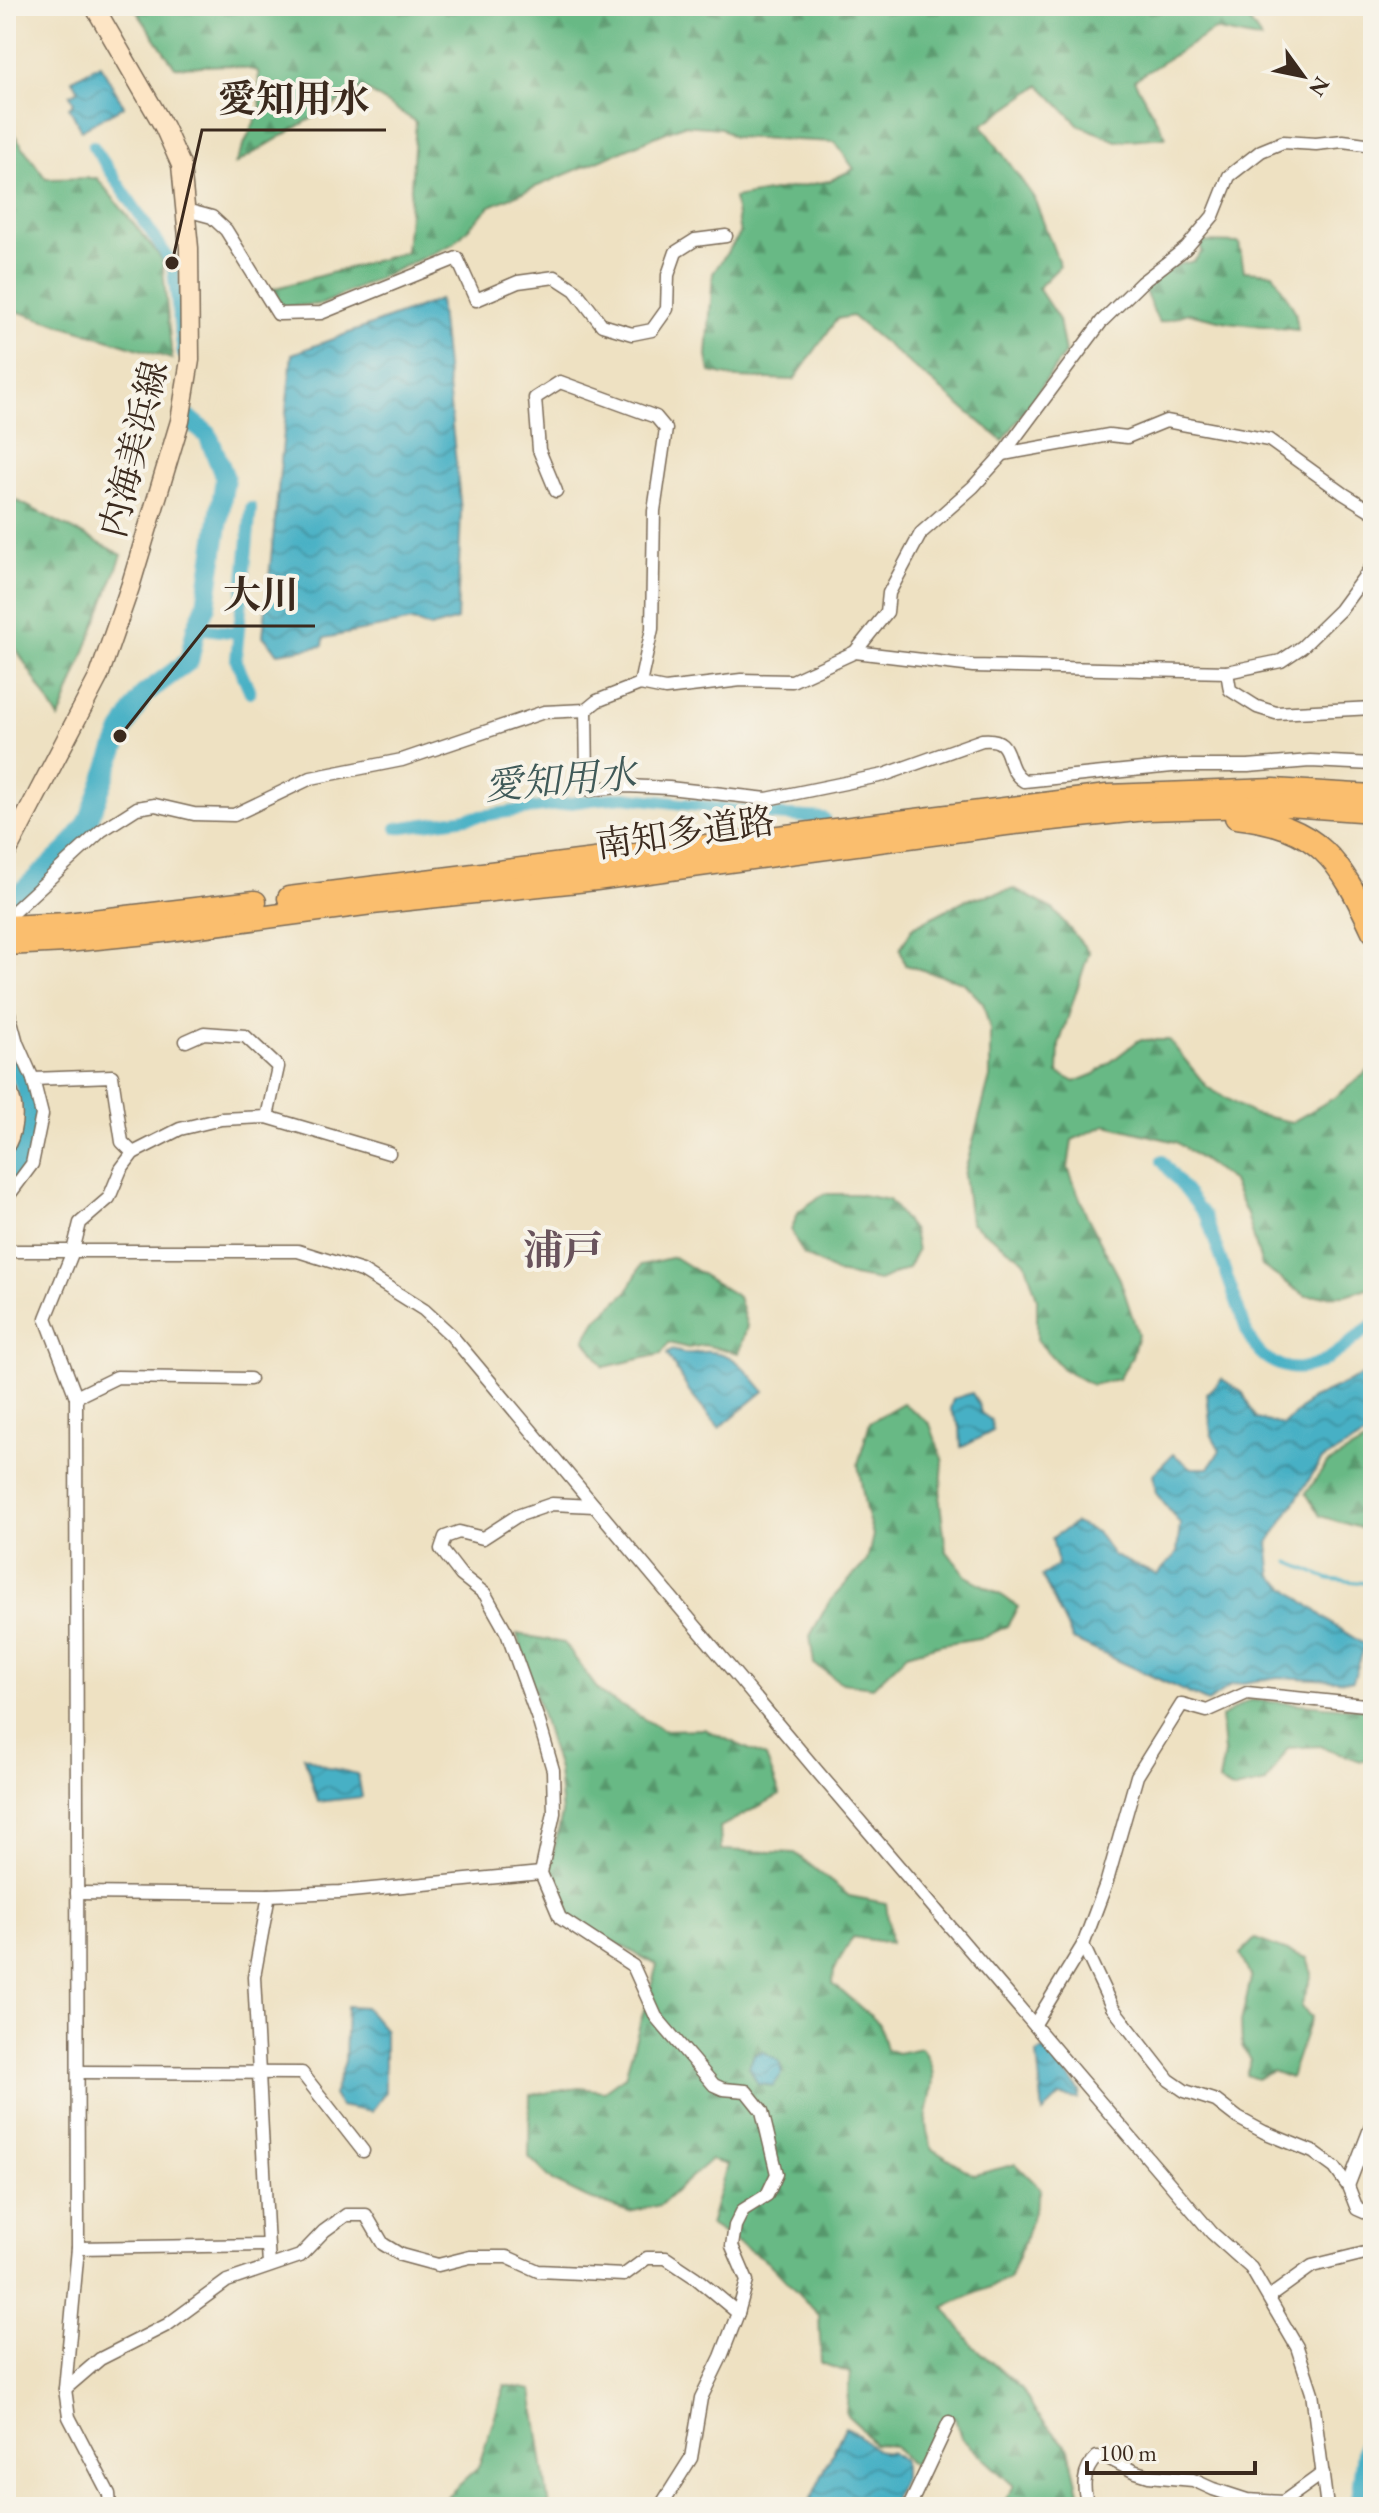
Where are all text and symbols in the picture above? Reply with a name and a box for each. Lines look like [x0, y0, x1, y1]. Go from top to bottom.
north arrow [1263, 36, 1343, 116]
callout: 愛知用水 [202, 68, 386, 130]
text: N [1302, 71, 1336, 102]
text: 愛知用水 [218, 74, 370, 123]
street label: 内海美浜線 [89, 356, 178, 542]
callout: 大川 [207, 564, 315, 626]
text: 大川 [223, 570, 299, 619]
water label: 愛知用水 [482, 748, 642, 811]
street label: 南知多道路 [593, 797, 777, 868]
district label: 浦戸 [523, 1224, 603, 1276]
scale bar [1087, 2425, 1255, 2475]
text: 100 m [1099, 2437, 1157, 2468]

